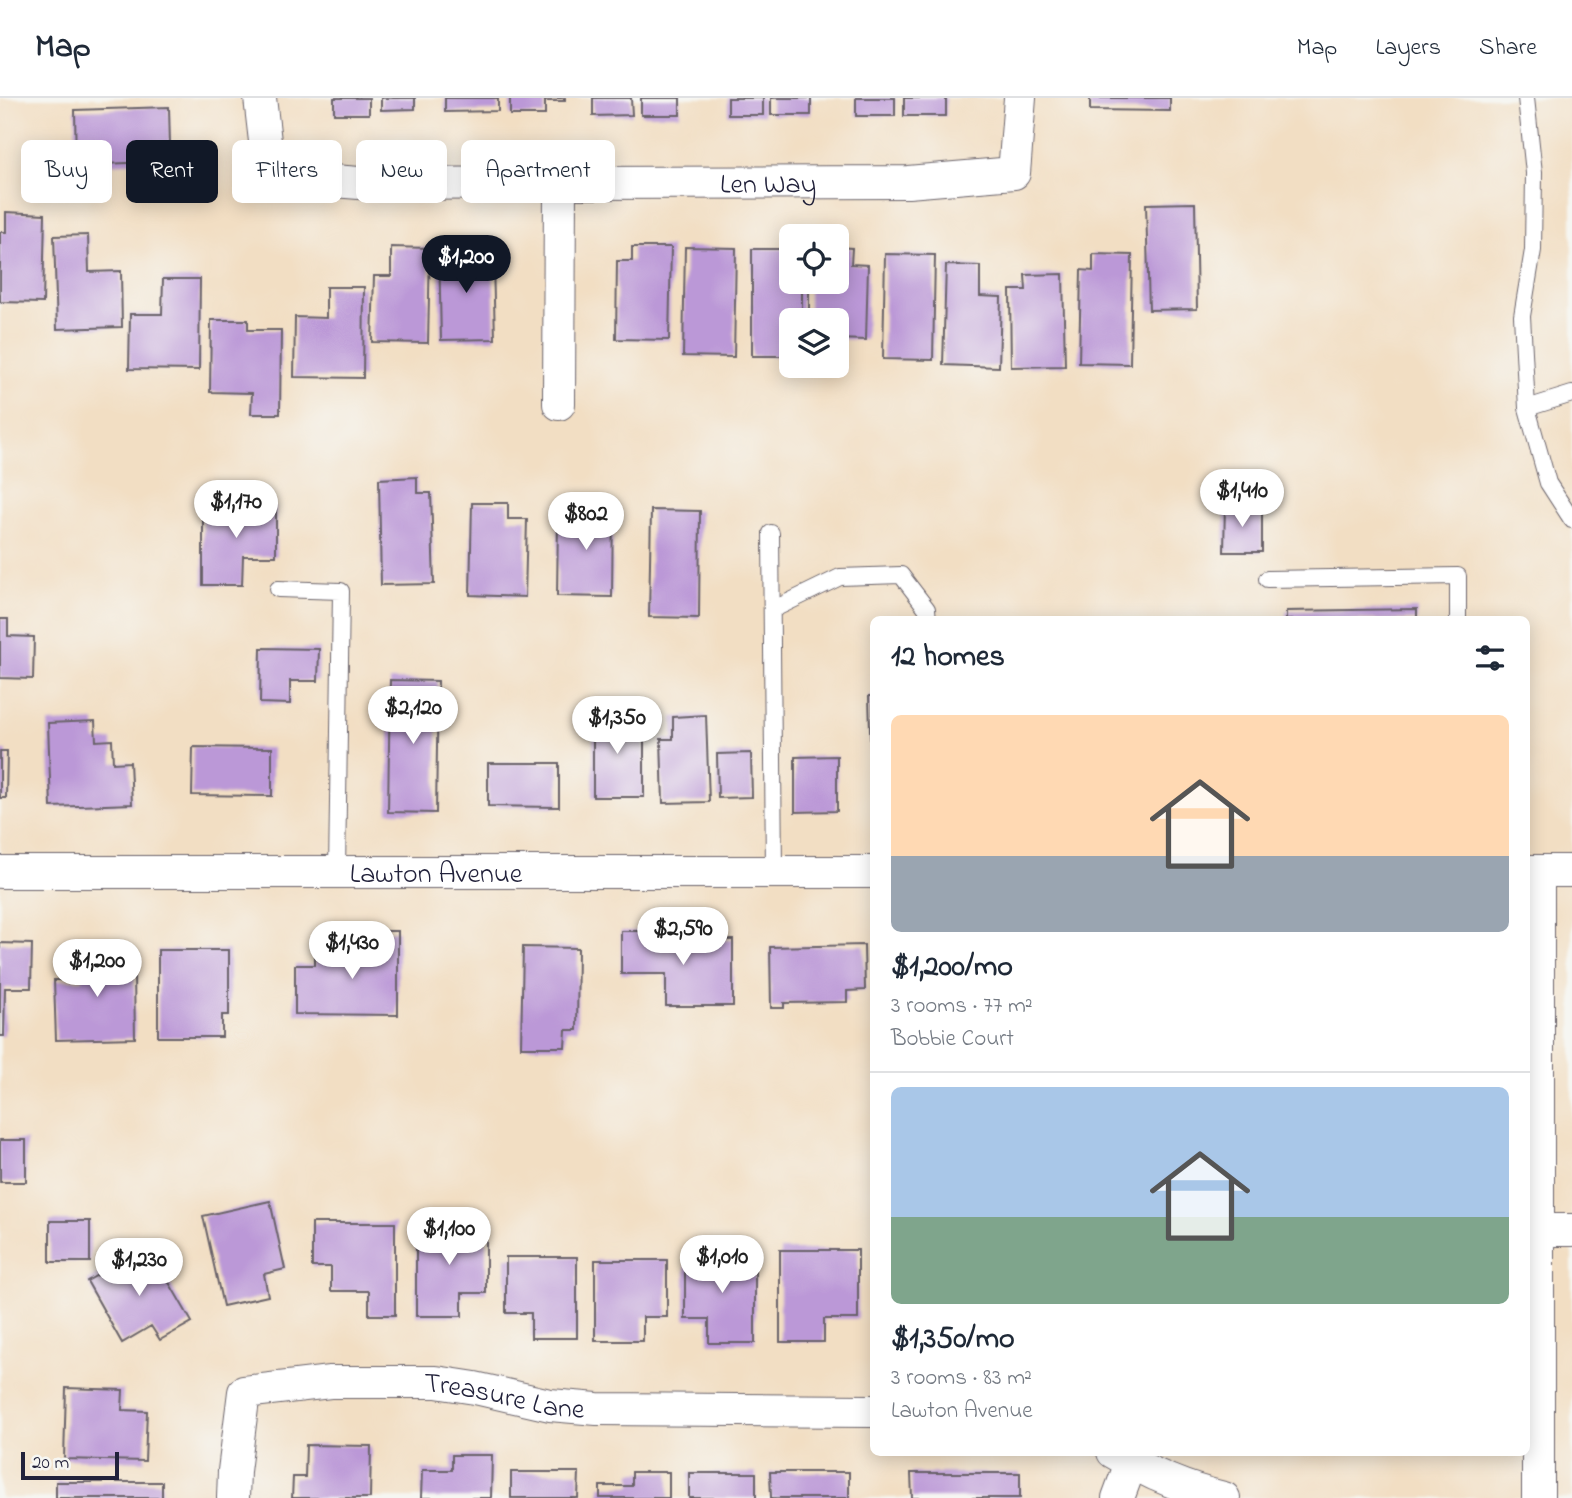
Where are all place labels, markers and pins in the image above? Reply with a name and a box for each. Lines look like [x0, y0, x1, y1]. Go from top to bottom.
pin: $1,200 [409, 236, 523, 295]
pin: $1,410 [1185, 470, 1299, 529]
pin: $1,170 [179, 480, 293, 540]
pin: $802 [545, 492, 627, 552]
pin: $2,120 [356, 686, 470, 746]
pin: $1,350 [560, 696, 674, 756]
pin: $2,590 [626, 908, 740, 967]
pin: $1,430 [295, 922, 409, 981]
pin: $1,200 [40, 940, 154, 999]
pin: $1,100 [392, 1208, 506, 1267]
pin: $1,010 [665, 1236, 779, 1295]
pin: $1,230 [82, 1238, 196, 1298]

